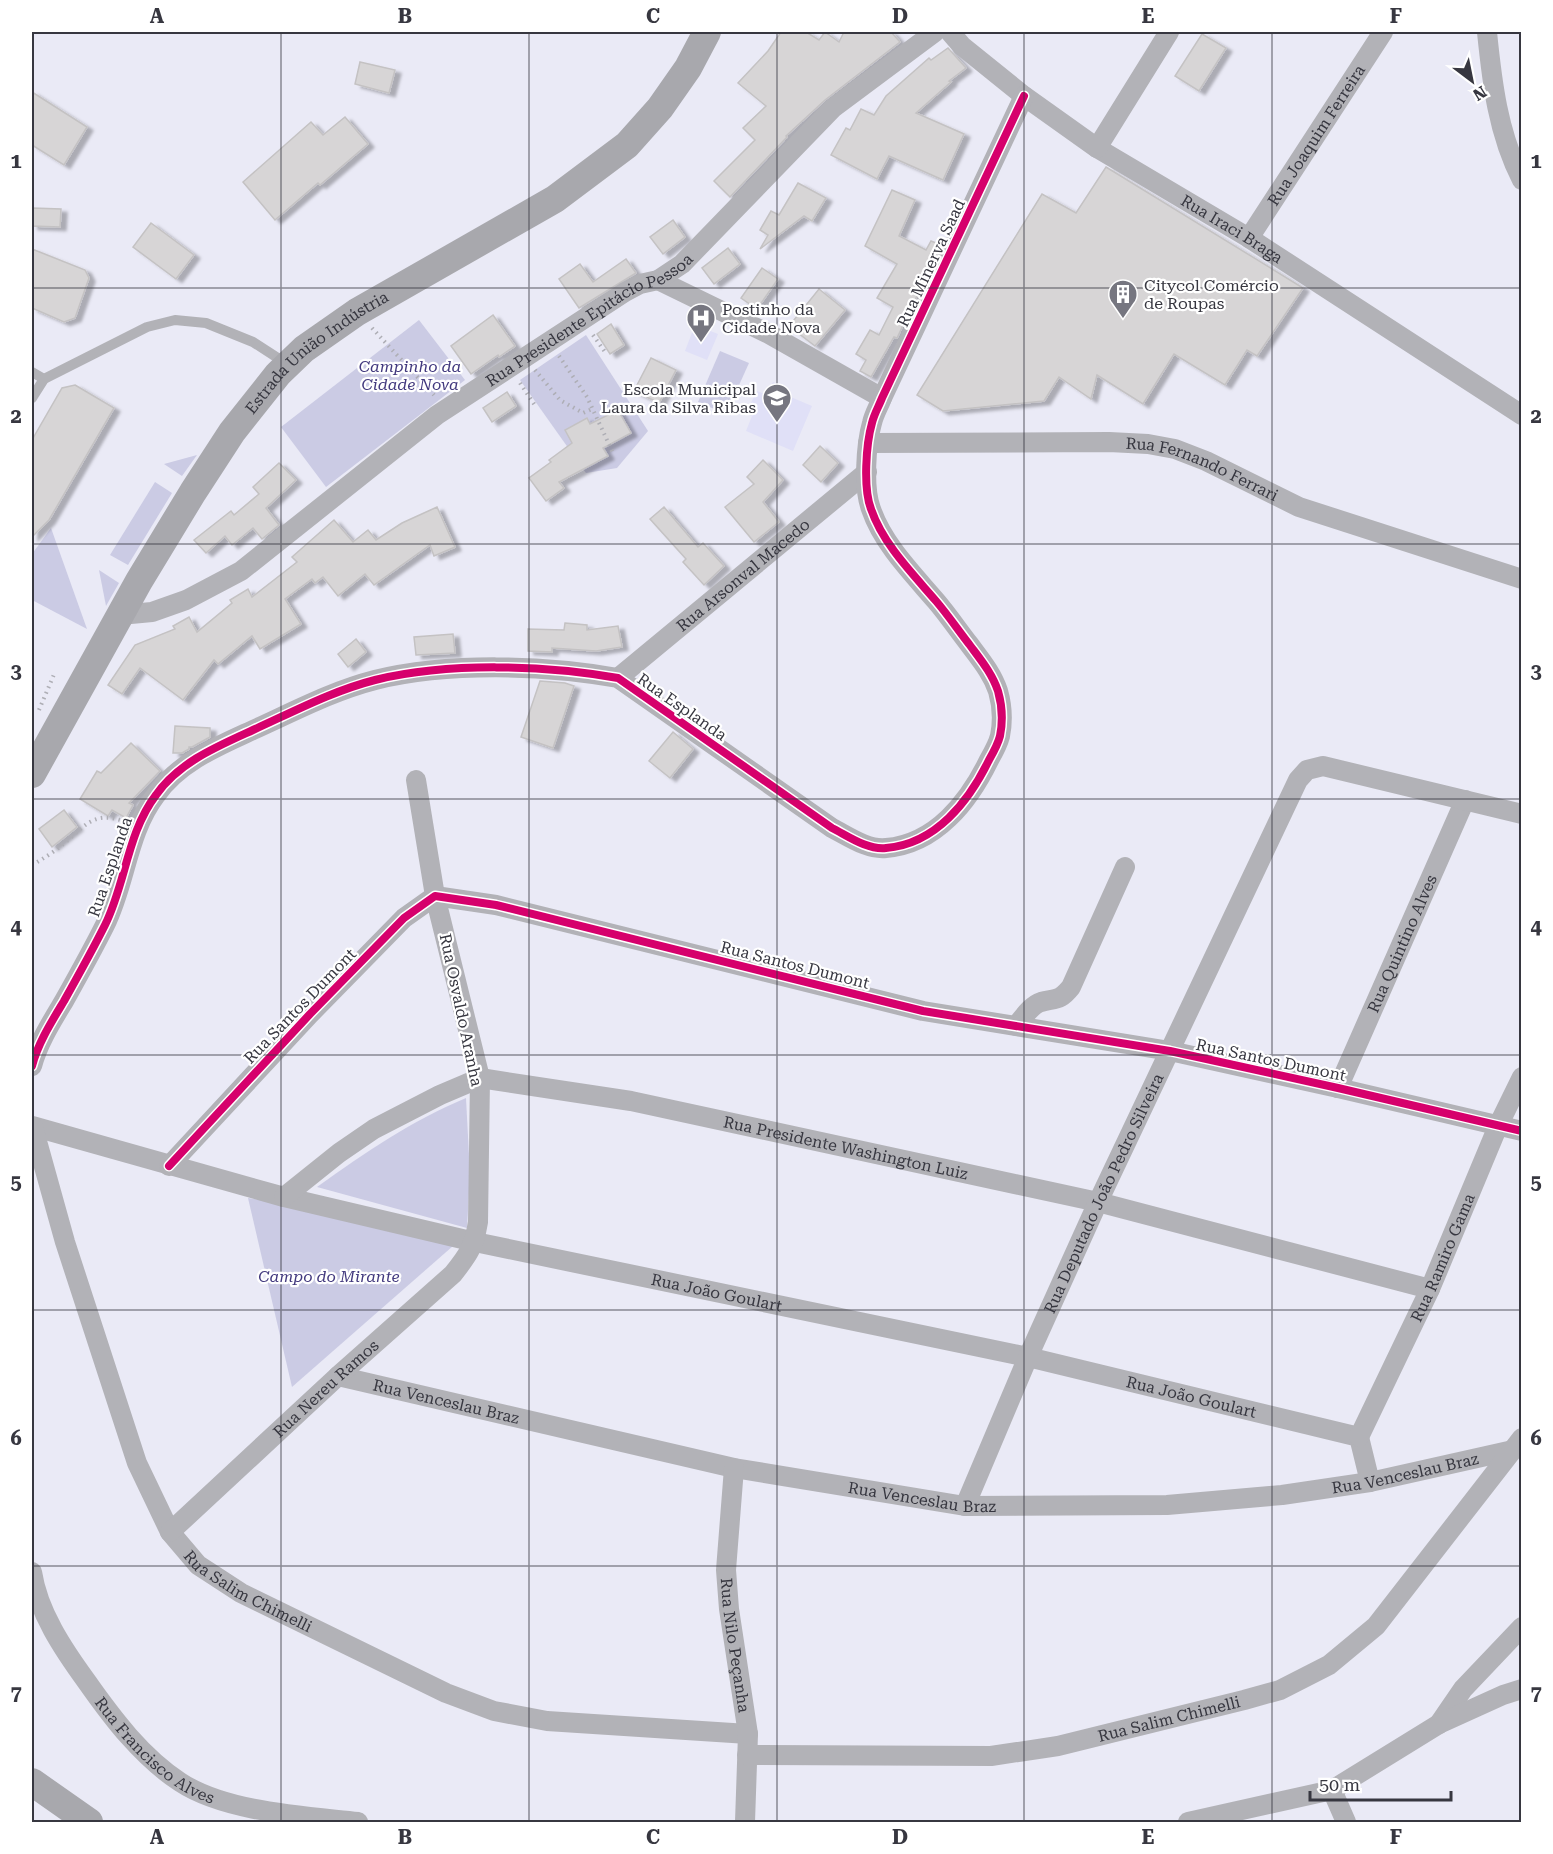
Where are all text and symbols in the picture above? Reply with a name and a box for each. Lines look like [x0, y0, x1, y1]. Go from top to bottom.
text: A [150, 4, 165, 28]
text: B [398, 4, 412, 28]
text: C [646, 4, 660, 28]
text: D [892, 4, 908, 28]
text: E [1142, 4, 1155, 28]
text: F [1390, 4, 1402, 28]
north arrow [1442, 51, 1502, 111]
street label: Rua Joaquim Ferreira [1263, 61, 1369, 209]
text: N [1469, 82, 1490, 105]
text: 1 [10, 149, 22, 173]
text: 1 [1530, 149, 1542, 173]
street label: Rua Iraci Braga [1178, 190, 1287, 267]
street label: Rua Minerva Saad [893, 196, 969, 330]
street label: Rua Presidente Epitácio Pessoa [482, 249, 697, 390]
place label: Citycol Comércio de Roupas [1144, 276, 1279, 313]
building icon: Citycol Comércio de Roupas [1107, 278, 1139, 320]
street label: Estrada União Indústria [241, 287, 392, 417]
place label: Postinho da Cidade Nova [722, 300, 821, 337]
hospital icon: Postinho da Cidade Nova [685, 302, 717, 344]
park label: Campinho da Cidade Nova [359, 357, 462, 394]
place label: Escola Municipal Laura da Silva Ribas [601, 380, 756, 417]
school or university icon: Escola Municipal Laura da Silva Ribas [761, 382, 793, 424]
text: 2 [10, 404, 22, 428]
text: 2 [1530, 404, 1542, 428]
street label: Rua Fernando Ferrari [1125, 433, 1281, 505]
street label: Rua Arsonval Macedo [672, 514, 813, 635]
text: 3 [10, 659, 22, 683]
text: 3 [1530, 659, 1542, 683]
street label: Rua Esplanda [634, 669, 731, 745]
street label: Rua Esplanda [84, 814, 136, 920]
street label: Rua Quintino Alves [1363, 871, 1441, 1015]
text: 4 [10, 915, 22, 939]
text: 4 [1530, 915, 1542, 939]
street label: Rua Osvaldo Aranha [436, 932, 487, 1088]
street label: Rua Santos Dumont [719, 937, 871, 993]
street label: Rua Santos Dumont [240, 944, 360, 1068]
street label: Rua Santos Dumont [1194, 1035, 1348, 1085]
street label: Rua Deputado João Pedro Silveira [1040, 1070, 1167, 1316]
street label: Rua Presidente Washington Luiz [722, 1112, 970, 1183]
text: 5 [10, 1170, 22, 1194]
text: 5 [1530, 1170, 1542, 1194]
street label: Rua Ramiro Gama [1406, 1190, 1478, 1325]
park label: Campo do Mirante [258, 1267, 400, 1286]
street label: Rua João Goulart [650, 1269, 784, 1315]
street label: Rua Nereu Ramos [269, 1335, 383, 1441]
street label: Rua João Goulart [1124, 1372, 1259, 1421]
street label: Rua Venceslau Braz [371, 1375, 521, 1427]
text: 6 [10, 1426, 22, 1450]
text: 6 [1530, 1426, 1542, 1450]
street label: Rua Venceslau Braz [1330, 1448, 1480, 1497]
street label: Rua Venceslau Braz [847, 1477, 997, 1516]
street label: Rua Salim Chimelli [180, 1546, 315, 1636]
street label: Rua Nilo Peçanha [717, 1577, 754, 1714]
text: 7 [10, 1681, 22, 1705]
text: 7 [1530, 1681, 1542, 1705]
street label: Rua Salim Chimelli [1096, 1692, 1242, 1745]
street label: Rua Francisco Alves [91, 1693, 218, 1807]
scale bar [1310, 1764, 1451, 1802]
text: 50 m [1319, 1774, 1360, 1795]
text: A [150, 1825, 165, 1849]
text: B [398, 1825, 412, 1849]
text: C [646, 1825, 660, 1849]
text: D [892, 1825, 908, 1849]
text: E [1142, 1825, 1155, 1849]
text: F [1390, 1825, 1402, 1849]

